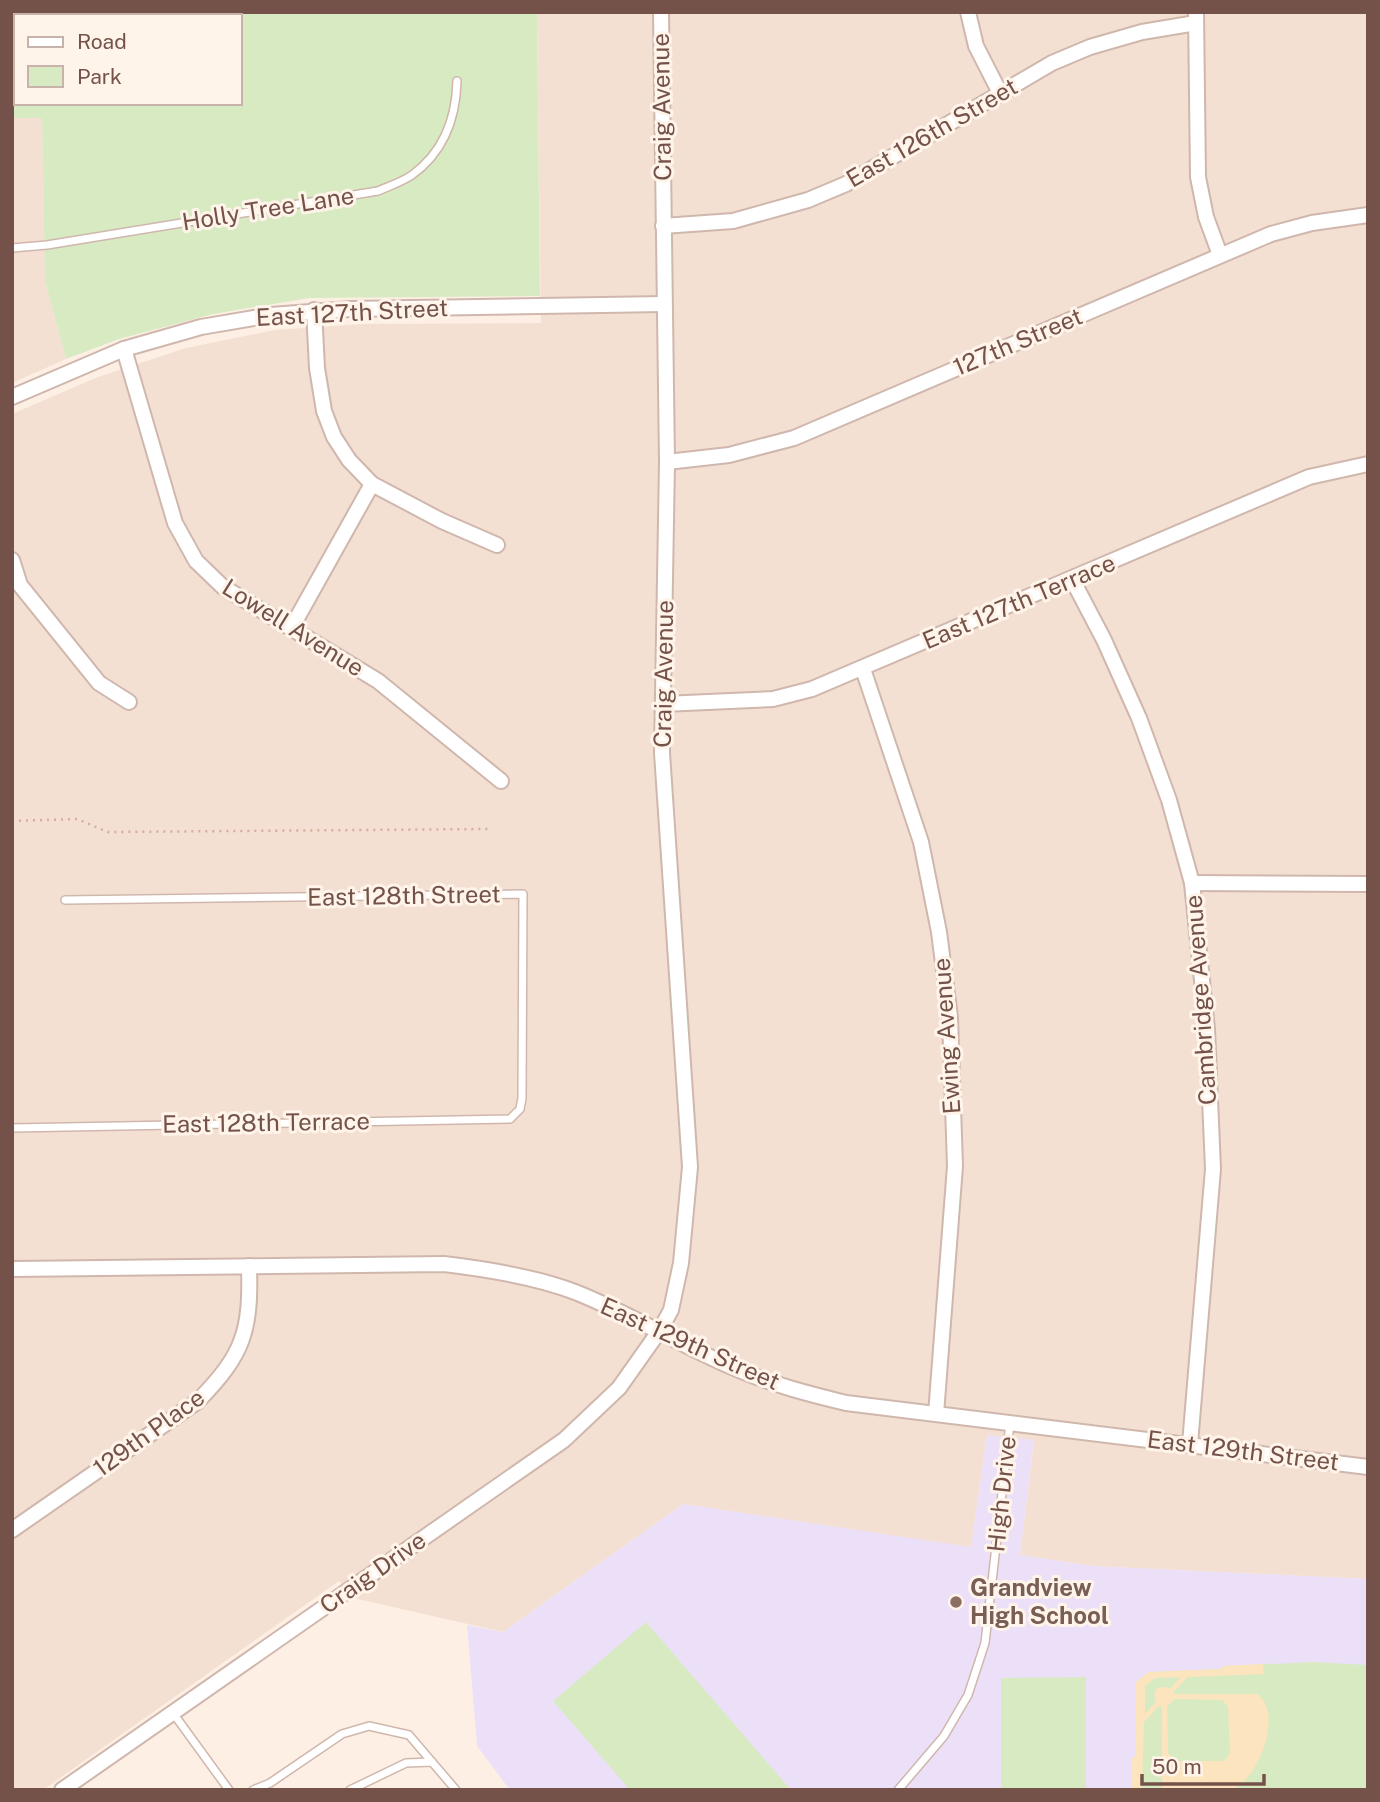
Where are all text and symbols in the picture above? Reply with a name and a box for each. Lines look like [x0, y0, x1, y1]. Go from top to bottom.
legend [14, 14, 242, 105]
text: Road [77, 29, 127, 54]
street label: Craig Avenue [646, 33, 676, 181]
text: Park [77, 64, 122, 89]
street label: East 126th Street [841, 72, 1022, 193]
street label: Holly Tree Lane [180, 181, 356, 235]
street label: East 127th Street [255, 293, 449, 331]
street label: 127th Street [949, 301, 1086, 381]
street label: East 127th Terrace [918, 548, 1119, 654]
street label: Lowell Avenue [218, 573, 369, 682]
street label: Craig Avenue [648, 600, 678, 748]
street label: East 128th Street [307, 879, 501, 911]
street label: Cambridge Avenue [1179, 894, 1221, 1106]
street label: Ewing Avenue [927, 957, 965, 1115]
street label: East 128th Terrace [162, 1106, 370, 1138]
street label: East 129th Street [597, 1291, 784, 1395]
street label: 129th Place [87, 1383, 209, 1482]
street label: East 129th Street [1146, 1424, 1341, 1476]
street label: High Drive [981, 1435, 1021, 1553]
street label: Craig Drive [314, 1525, 431, 1619]
place label: Grandview High School [970, 1573, 1109, 1629]
marker: Grandview High School [948, 1594, 964, 1610]
scale bar [1142, 1742, 1264, 1786]
text: 50 m [1152, 1754, 1202, 1779]

